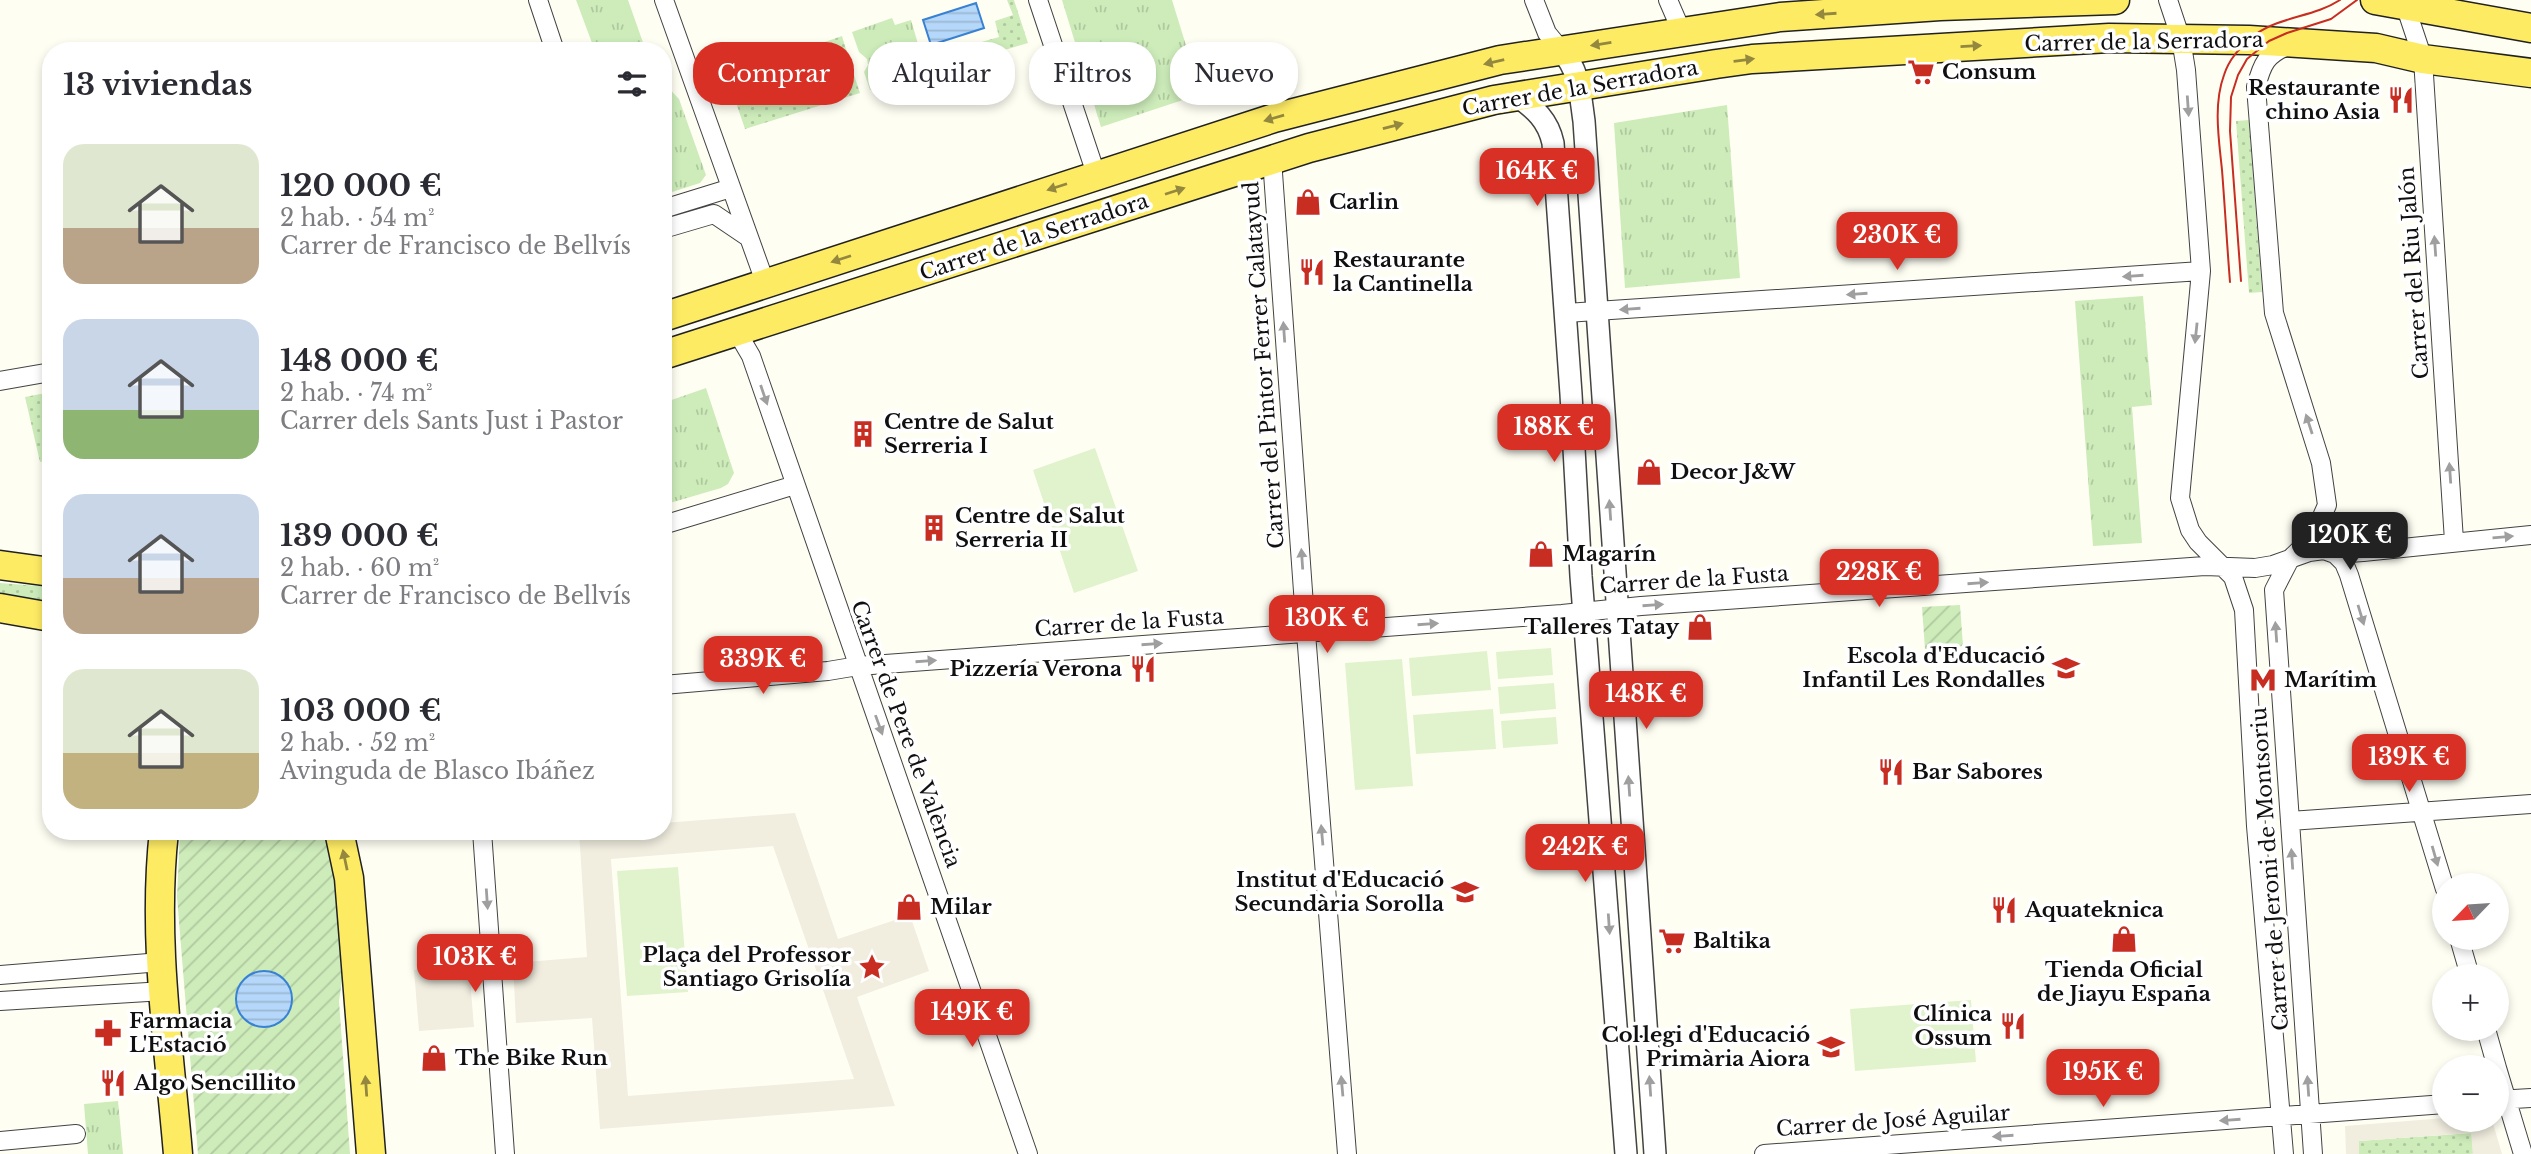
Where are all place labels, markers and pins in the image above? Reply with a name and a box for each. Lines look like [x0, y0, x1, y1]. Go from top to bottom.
supermarket icon: Consum [1906, 57, 1936, 87]
place label: Consum [1942, 59, 2036, 85]
place label: Restaurante chino Asia [2248, 75, 2380, 125]
restaurant icon: Restaurante chino Asia [2386, 85, 2416, 115]
pin: 164K € [1480, 148, 1594, 208]
shop icon: Carlin [1293, 187, 1323, 217]
place label: Carlin [1329, 189, 1399, 215]
pin: 230K € [1840, 212, 1954, 272]
place label: Restaurante la Cantinella [1333, 247, 1473, 297]
restaurant icon: Restaurante la Cantinella [1297, 257, 1327, 287]
pin: 188K € [1497, 405, 1611, 464]
place label: Centre de Salut Serreria I [884, 409, 1054, 459]
building icon: Centre de Salut Serreria I [848, 419, 878, 449]
shop icon: Decor J&W [1634, 457, 1664, 487]
place label: Decor J&W [1670, 459, 1797, 485]
place label: Centre de Salut Serreria II [955, 503, 1125, 553]
pin: 120K € [2293, 512, 2407, 572]
building icon: Centre de Salut Serreria II [919, 513, 949, 543]
shop icon: Magarín [1526, 539, 1556, 569]
place label: Magarín [1562, 541, 1656, 567]
pin: 228K € [1822, 550, 1936, 609]
pin: 130K € [1270, 596, 1384, 655]
shop icon: Talleres Tatay [1685, 612, 1715, 642]
place label: Talleres Tatay [1524, 614, 1679, 640]
pin: 339K € [706, 636, 820, 696]
place label: Escola d'Educació Infantil Les Rondalles [1802, 643, 2045, 693]
school or university icon: Escola d'Educació Infantil Les Rondalles [2051, 653, 2081, 683]
restaurant icon: Pizzería Verona [1128, 654, 1158, 684]
place label: Pizzería Verona [949, 656, 1122, 682]
metro station icon: Marítim [2248, 665, 2278, 695]
place label: Marítim [2284, 667, 2377, 693]
pin: 148K € [1589, 672, 1703, 731]
pin: 139K € [2352, 734, 2466, 794]
restaurant icon: Bar Sabores [1876, 757, 1906, 787]
place label: Bar Sabores [1912, 759, 2043, 785]
pin: 242K € [1528, 824, 1642, 884]
place label: Institut d'Educació Secundària Sorolla [1235, 867, 1444, 917]
school or university icon: Institut d'Educació Secundària Sorolla [1450, 877, 1480, 907]
shop icon: Milar [894, 892, 924, 922]
place label: Milar [930, 894, 992, 920]
restaurant icon: Aquateknica [1989, 895, 2019, 925]
place label: Aquateknica [2024, 897, 2164, 923]
shop icon: Tienda Oficial de Jiayu España [2109, 924, 2139, 954]
supermarket icon: Baltika [1657, 926, 1687, 956]
place label: Baltika [1693, 928, 1771, 954]
pin: 103K € [418, 934, 532, 994]
place label: Plaça del Professor Santiago Grisolía [643, 942, 852, 992]
place icon: Plaça del Professor Santiago Grisolía [857, 952, 887, 982]
place label: Tienda Oficial de Jiayu España [2037, 957, 2211, 1007]
pin: 149K € [915, 990, 1029, 1049]
place label: Clínica Ossum [1913, 1001, 1992, 1051]
place label: Farmacia L'Estació [129, 1008, 232, 1058]
restaurant icon: Clínica Ossum [1998, 1011, 2028, 1041]
pharmacy icon: Farmacia L'Estació [93, 1018, 123, 1048]
place label: Col·legi d'Educació Primària Aiora [1601, 1022, 1810, 1072]
school or university icon: Col·legi d'Educació Primària Aiora [1816, 1032, 1846, 1062]
shop icon: The Bike Run [419, 1043, 449, 1073]
place label: The Bike Run [455, 1045, 608, 1071]
pin: 195K € [2046, 1050, 2160, 1109]
restaurant icon: Algo Sencillito [98, 1068, 128, 1098]
place label: Algo Sencillito [133, 1070, 296, 1096]

